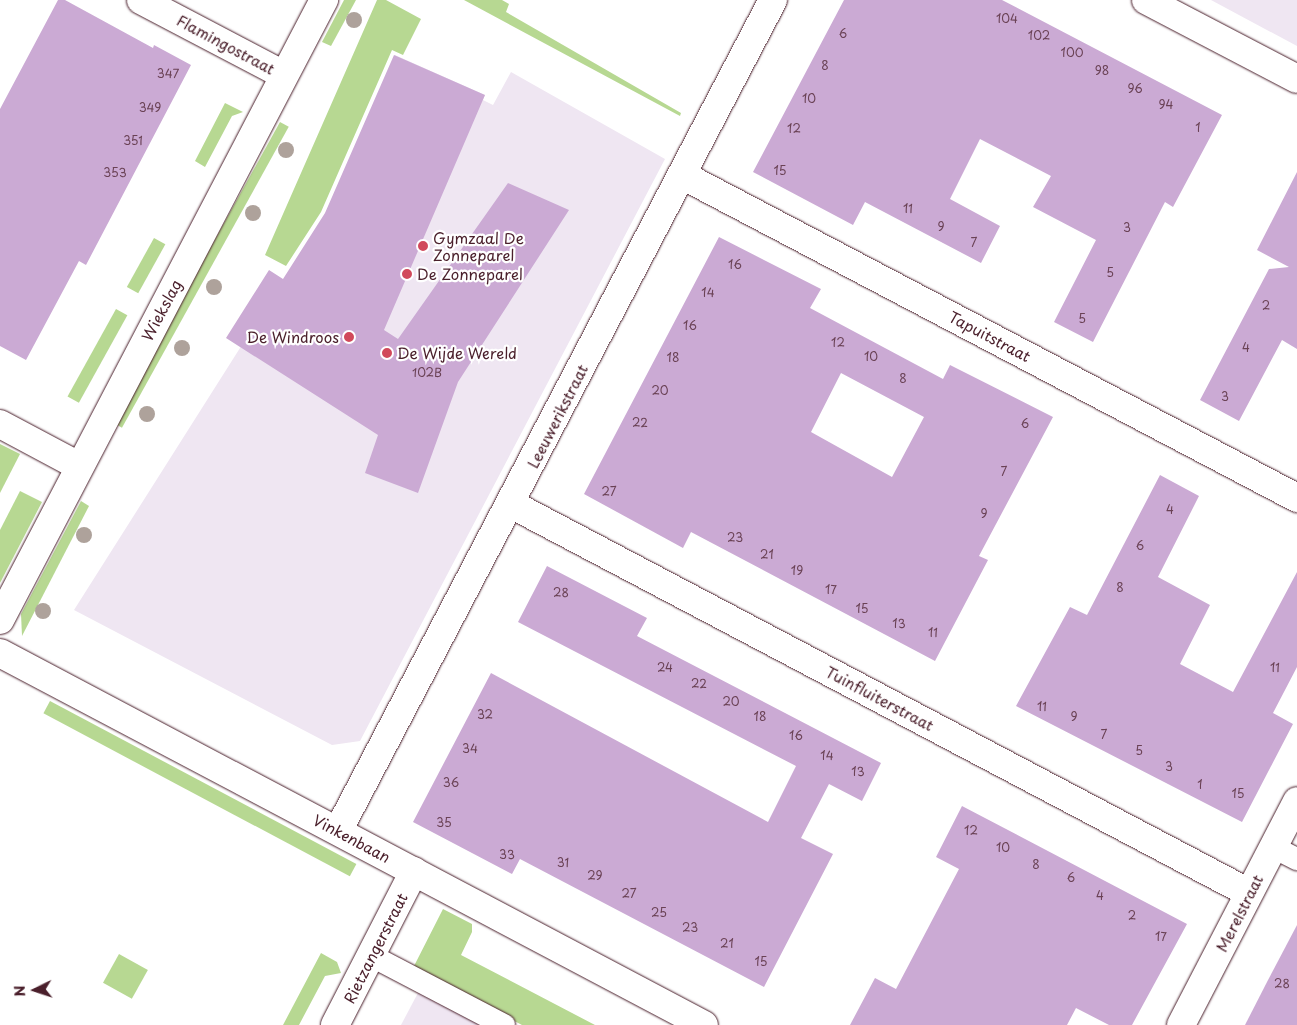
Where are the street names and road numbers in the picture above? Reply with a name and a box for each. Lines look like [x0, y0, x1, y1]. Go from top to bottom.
street label: Flamingostraat [174, 11, 278, 77]
street label: Wiekslag [137, 276, 185, 344]
street label: Tapuitstraat [946, 307, 1034, 365]
street label: Leeuwerikstraat [523, 361, 591, 471]
street label: Tuinfluiterstraat [823, 662, 937, 734]
street label: Vinkenbaan [310, 810, 394, 866]
street label: Merelstraat [1212, 871, 1266, 955]
street label: Rietzangerstraat [339, 890, 411, 1006]

